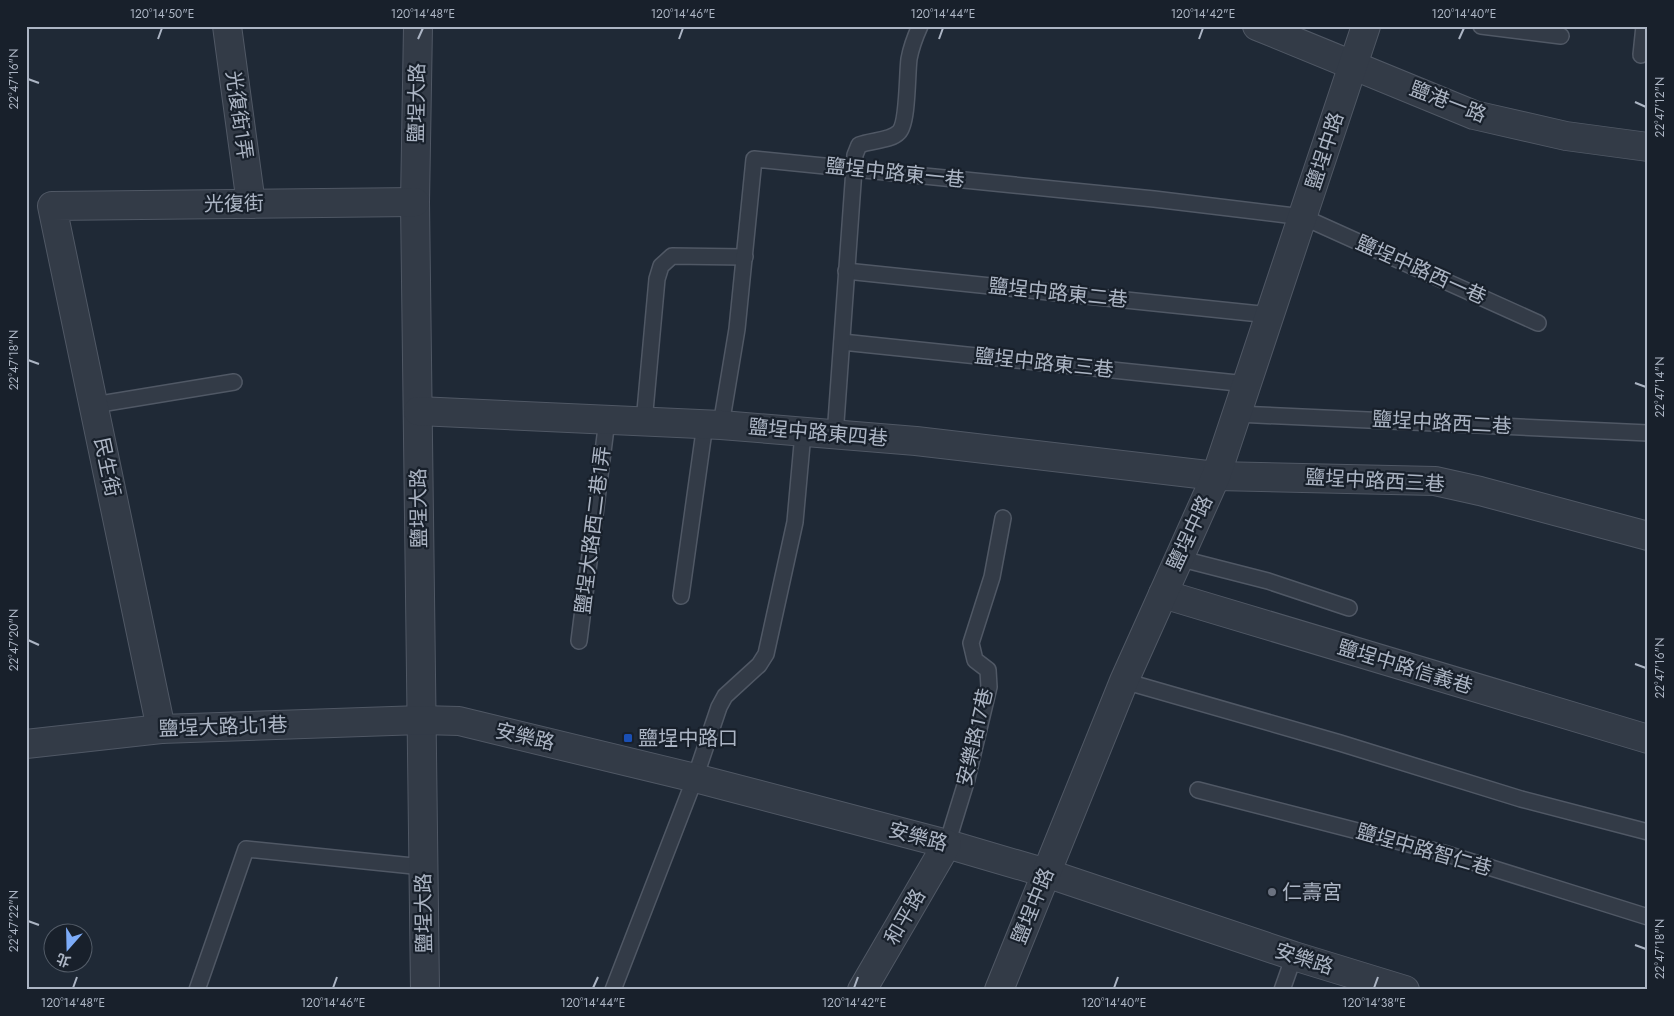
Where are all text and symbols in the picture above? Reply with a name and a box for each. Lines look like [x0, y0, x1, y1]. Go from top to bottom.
text: 120°14'50"E [130, 5, 194, 23]
text: 120°14'48"E [391, 5, 455, 23]
text: 120°14'46"E [651, 5, 715, 23]
text: 120°14'44"E [911, 5, 975, 23]
text: 120°14'42"E [1171, 5, 1235, 23]
text: 120°14'40"E [1432, 5, 1496, 23]
text: 22°47'16"N [5, 49, 23, 109]
street label: 鹽埕大路 [402, 63, 432, 143]
street label: 光復街1弄 [218, 69, 260, 161]
street label: 鹽港一路 [1405, 74, 1491, 130]
text: 22°47'12"N [1651, 77, 1669, 137]
street label: 鹽埕中路 [1299, 108, 1351, 194]
street label: 鹽埕中路東一巷 [824, 151, 966, 195]
street label: 光復街 [204, 189, 264, 219]
street label: 鹽埕中路西一巷 [1351, 228, 1491, 312]
street label: 鹽埕中路東二巷 [987, 271, 1129, 315]
text: 22°47'18"N [5, 330, 23, 390]
street label: 鹽埕中路東三巷 [973, 341, 1115, 385]
text: 22°47'14"N [1651, 357, 1669, 418]
street label: 鹽埕中路西二巷 [1371, 405, 1513, 441]
street label: 鹽埕中路東四巷 [747, 412, 889, 454]
street label: 民生街 [87, 435, 127, 499]
street label: 鹽埕大路西二巷1弄 [568, 444, 618, 616]
street label: 鹽埕中路西三巷 [1304, 463, 1446, 499]
street label: 鹽埕大路 [404, 468, 434, 548]
street label: 鹽埕中路 [1160, 491, 1220, 575]
text: 22°47'20"N [5, 609, 23, 671]
street label: 鹽埕中路信義巷 [1334, 633, 1476, 701]
text: 22°47'16"N [1651, 638, 1669, 698]
street label: 安樂路17巷 [950, 685, 1000, 789]
street label: 鹽埕大路北1巷 [158, 710, 288, 744]
street label: 安樂路 [493, 716, 557, 758]
place label: 鹽埕中路口 [638, 724, 738, 753]
marker: 鹽埕中路口 [622, 732, 634, 744]
street label: 安樂路 [885, 815, 951, 859]
street label: 鹽埕中路智仁巷 [1353, 817, 1495, 883]
street label: 鹽埕中路 [1005, 863, 1061, 949]
street label: 鹽埕大路 [409, 873, 439, 953]
place label: 仁壽宮 [1282, 878, 1342, 907]
street label: 和平路 [877, 884, 933, 950]
marker: 仁壽宮 [1266, 886, 1278, 898]
text: 22°47'22"N [5, 890, 23, 952]
text: 22°47'18"N [1651, 919, 1669, 979]
north arrow [42, 924, 92, 974]
street label: 安樂路 [1271, 936, 1337, 982]
text: 北 [54, 948, 74, 972]
text: 120°14'48"E [41, 994, 105, 1012]
text: 120°14'46"E [301, 994, 365, 1012]
text: 120°14'44"E [561, 994, 625, 1012]
text: 120°14'42"E [822, 994, 886, 1012]
text: 120°14'40"E [1082, 994, 1146, 1012]
text: 120°14'38"E [1342, 994, 1406, 1012]

